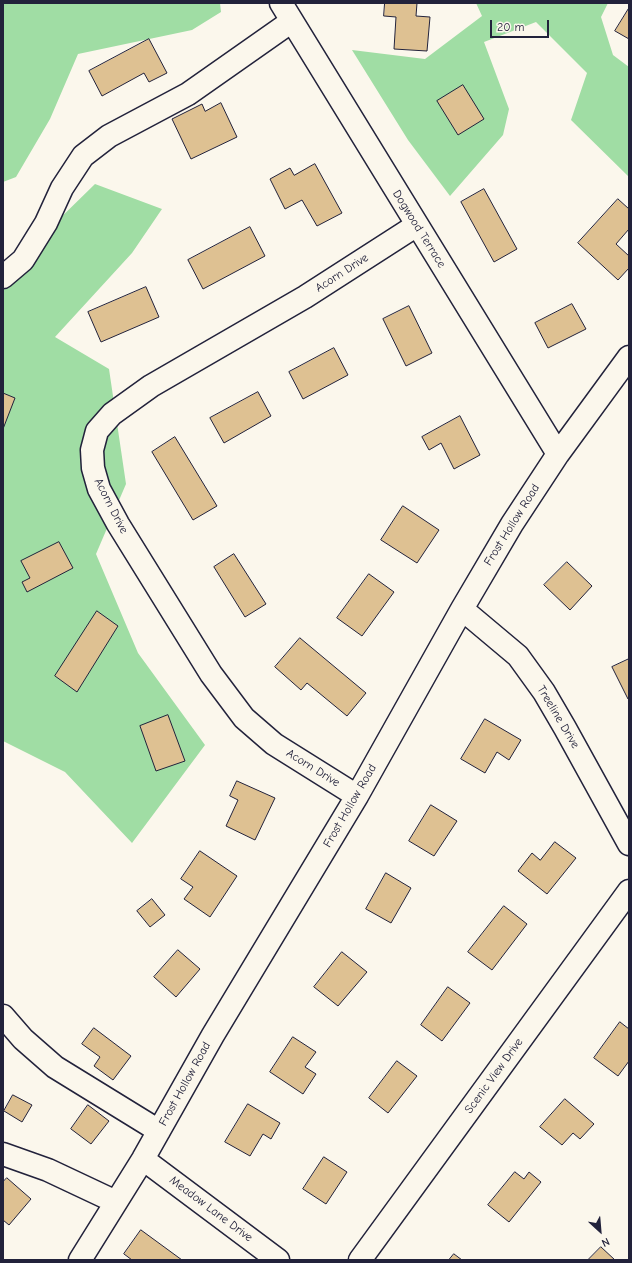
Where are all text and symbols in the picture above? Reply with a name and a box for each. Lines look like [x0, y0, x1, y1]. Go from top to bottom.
scale bar [492, 12, 551, 38]
text: 20 m [497, 20, 525, 34]
street label: Dogwood Terrace [389, 187, 449, 271]
street label: Acorn Drive [313, 251, 371, 295]
street label: Acorn Drive [91, 476, 131, 536]
street label: Frost Hollow Road [481, 481, 543, 569]
street label: Treeline Drive [534, 683, 582, 751]
street label: Acorn Drive [284, 746, 342, 790]
street label: Frost Hollow Road [320, 762, 380, 850]
street label: Scenic View Drive [462, 1035, 526, 1117]
street label: Frost Hollow Road [156, 1039, 214, 1129]
street label: Meadow Lane Drive [167, 1173, 255, 1245]
north arrow [580, 1211, 620, 1251]
text: N [599, 1235, 612, 1250]

